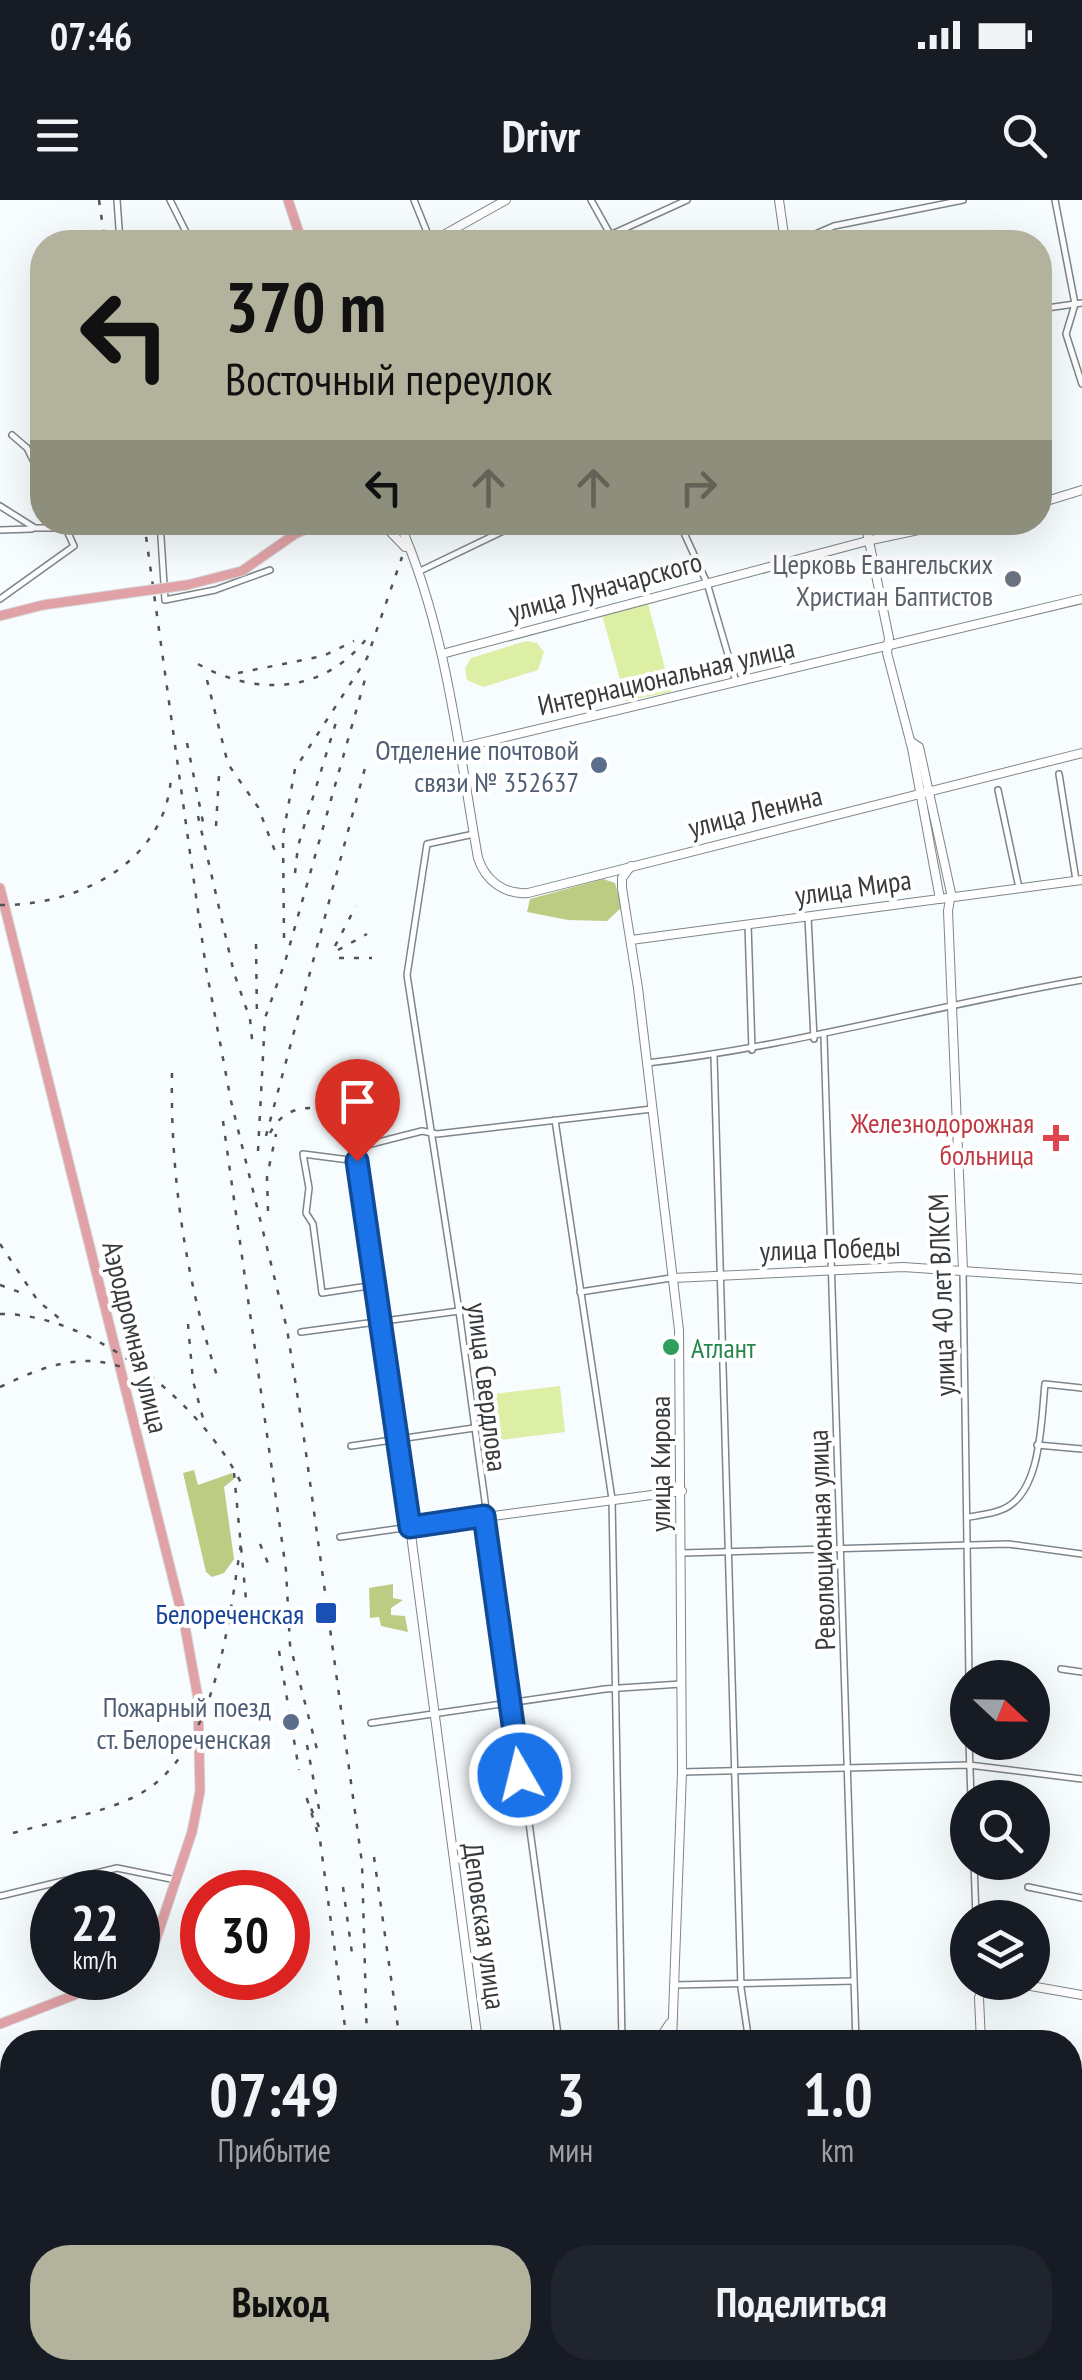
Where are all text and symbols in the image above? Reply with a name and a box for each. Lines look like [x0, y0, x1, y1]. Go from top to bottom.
text: 07:46 [50, 11, 132, 60]
text: Drivr [502, 106, 580, 164]
icon: menu [30, 108, 85, 163]
icon: search [997, 108, 1052, 163]
text: 370 m [225, 261, 386, 351]
icon: left [60, 270, 190, 400]
text: Восточный переулок [225, 349, 552, 407]
icon: left [356, 460, 411, 515]
icon: ahead [461, 460, 516, 515]
icon: ahead [566, 460, 621, 515]
icon: right [671, 460, 726, 515]
street label: улица Луначарского [504, 542, 706, 630]
place label: Церковь Евангельских Христиан Баптистов [772, 545, 993, 614]
marker: Церковь Евангельских Христиан Баптистов [1002, 568, 1024, 590]
street label: Интернациональная улица [534, 628, 798, 724]
place label: Отделение почтовой связи № 352637 [375, 731, 579, 800]
marker: Отделение почтовой связи № 352637 [588, 754, 610, 776]
street label: улица Ленина [684, 777, 826, 845]
street label: улица Мира [793, 861, 913, 913]
pin [315, 1059, 400, 1162]
icon: arrive [330, 1074, 385, 1129]
place label: Железнодорожная больница [850, 1104, 1034, 1173]
marker: Железнодорожная больница [1043, 1125, 1069, 1151]
street label: улица 40 лет ВЛКСМ [919, 1193, 963, 1397]
street label: улица Победы [759, 1227, 901, 1269]
street label: Аэродромная улица [94, 1237, 178, 1437]
street label: улица Свердлова [459, 1300, 517, 1474]
place label: Атлант [691, 1329, 756, 1366]
marker: Атлант [660, 1336, 682, 1358]
street label: улица Кирова [641, 1396, 678, 1532]
street label: Революционная улица [799, 1429, 843, 1651]
place label: Белореченская [156, 1595, 304, 1632]
marker: Белореченская [313, 1600, 339, 1626]
north arrow [950, 1660, 1050, 1760]
map controls [950, 1660, 1050, 2000]
place label: Пожарный поезд ст. Белореченская [97, 1688, 271, 1757]
marker: Пожарный поезд ст. Белореченская [280, 1711, 302, 1733]
position arrow [468, 1723, 572, 1827]
button: search [950, 1780, 1050, 1880]
street label: Деповская улица [455, 1840, 515, 2012]
speed limit sign: 30 [180, 1870, 310, 2000]
text: 22 [71, 1890, 119, 1955]
button: layers [950, 1900, 1050, 2000]
text: km/h [73, 1944, 117, 1976]
text: 07:49 [209, 2055, 339, 2133]
text: 3 [556, 2055, 585, 2133]
text: 1.0 [803, 2055, 873, 2133]
text: Прибытие [218, 2129, 331, 2171]
text: мин [549, 2129, 593, 2171]
text: km [821, 2129, 854, 2171]
button: Выход [30, 2245, 531, 2360]
button: Поделиться [551, 2245, 1052, 2360]

